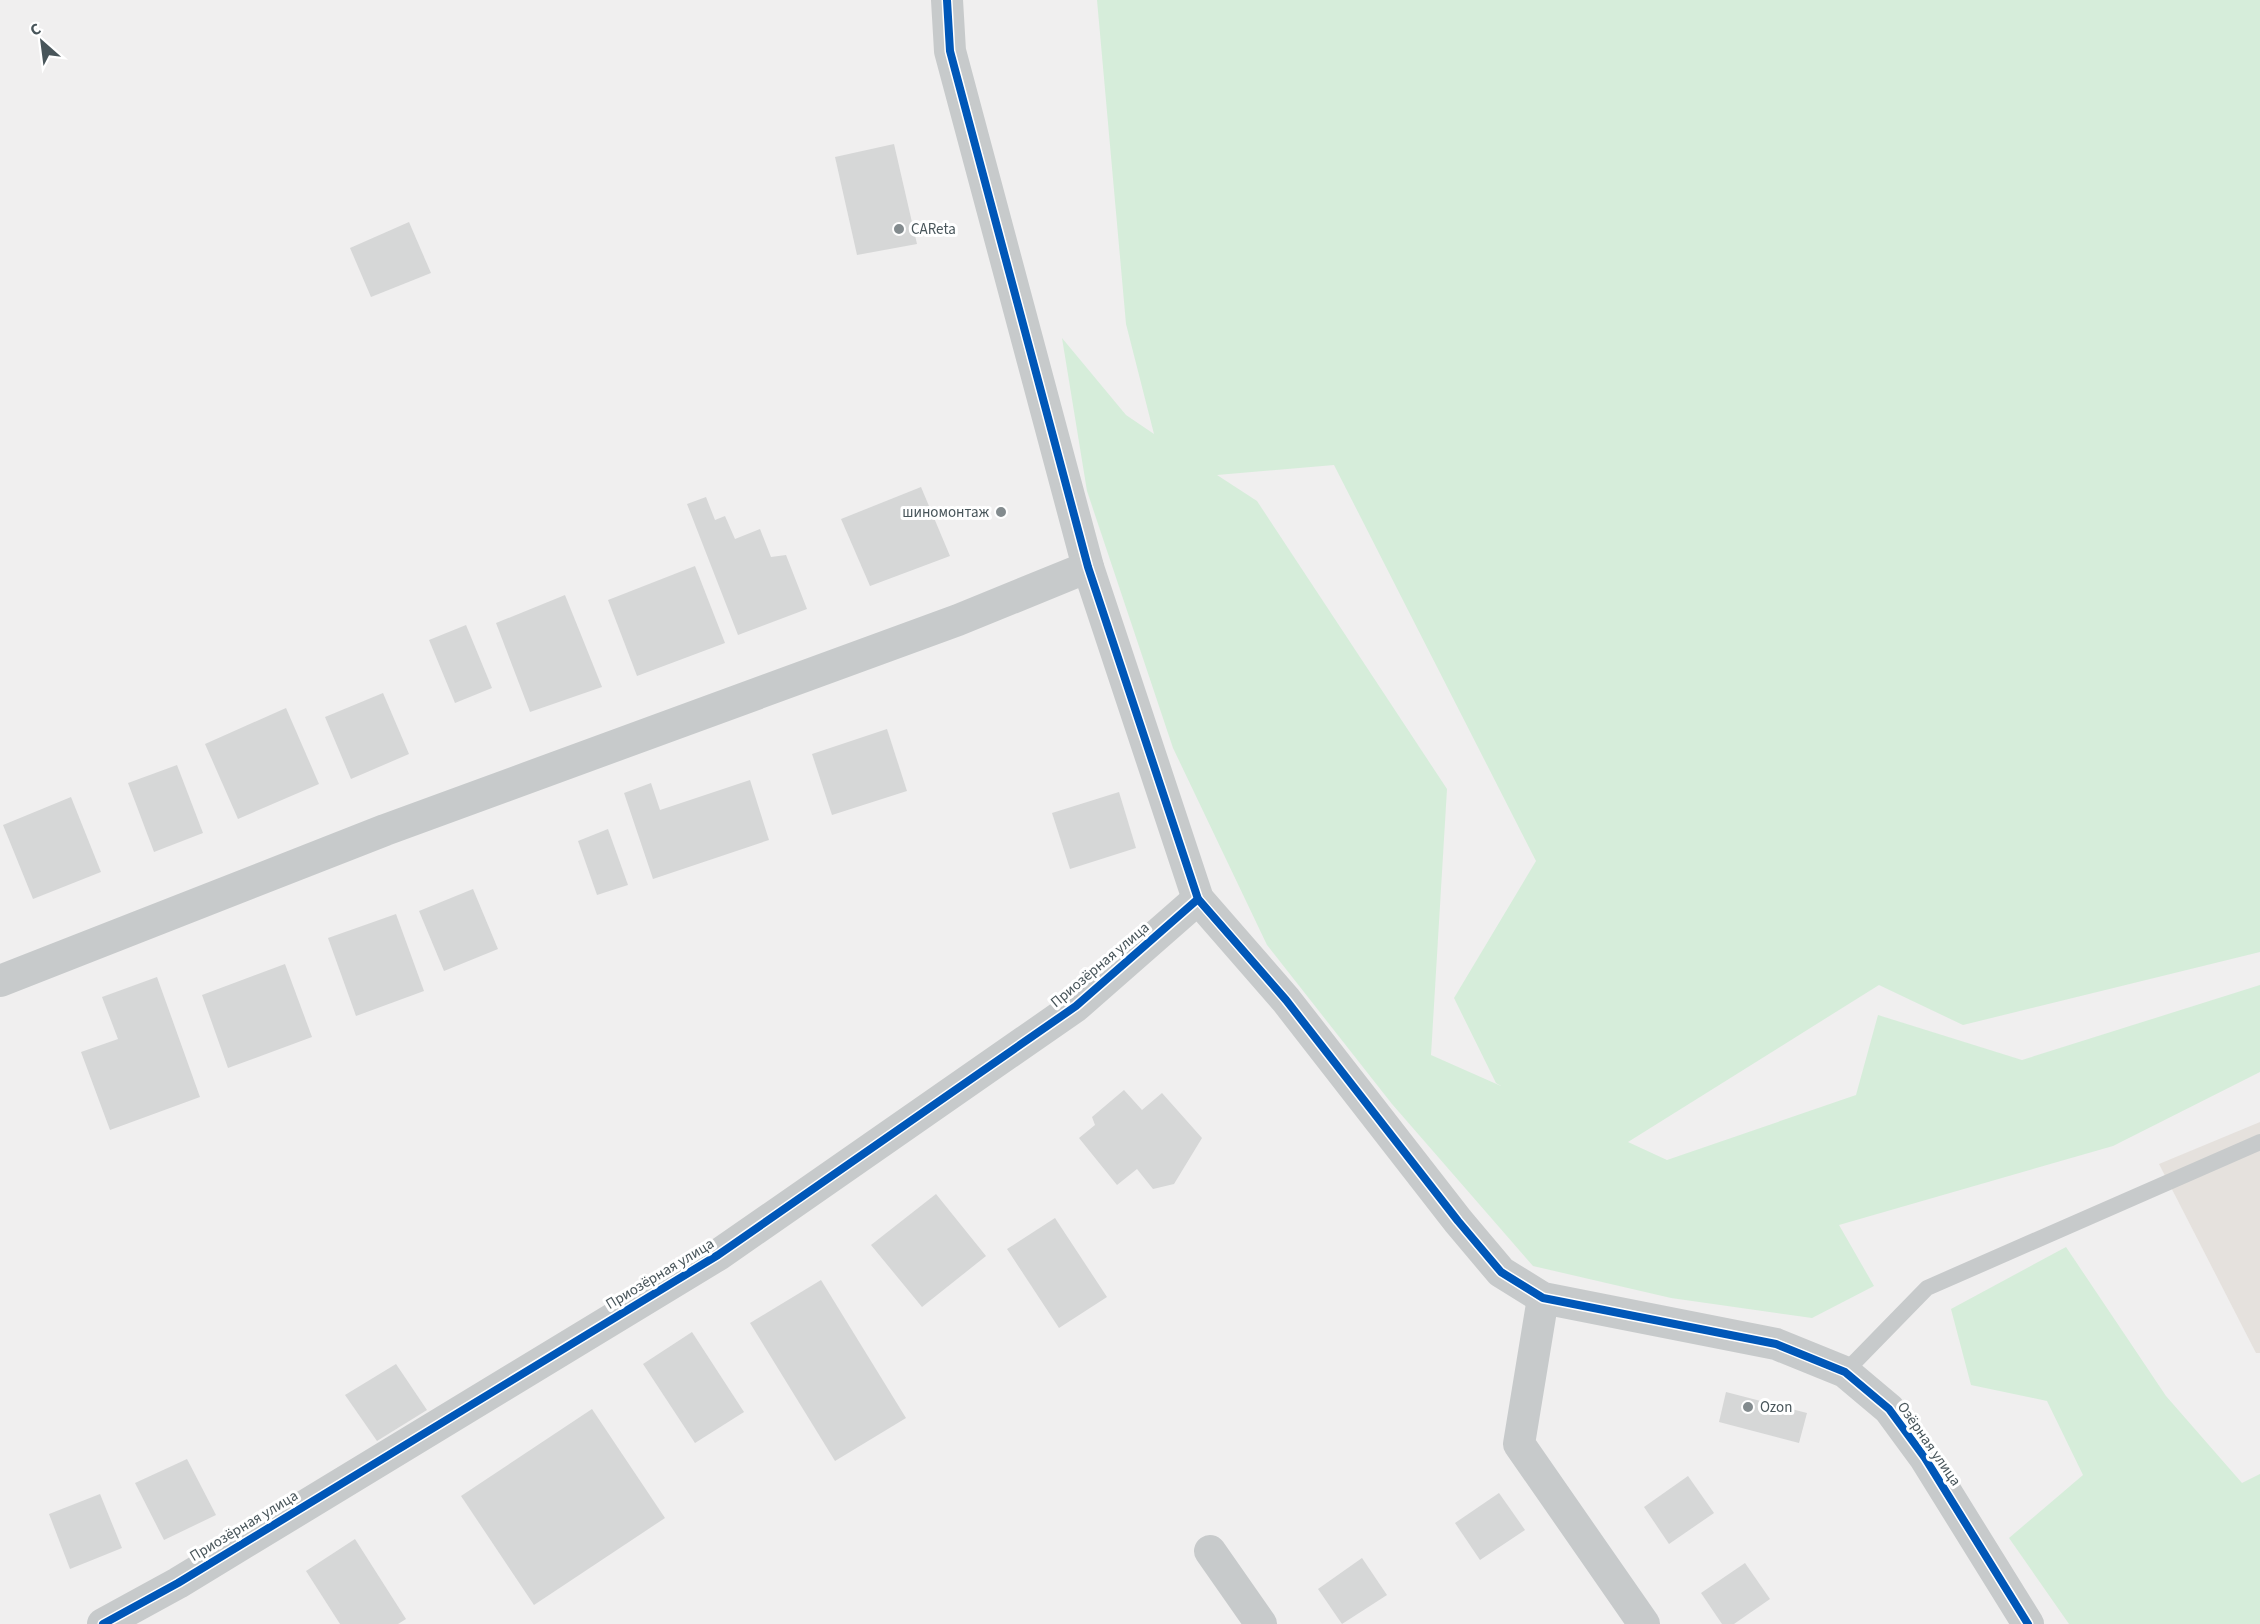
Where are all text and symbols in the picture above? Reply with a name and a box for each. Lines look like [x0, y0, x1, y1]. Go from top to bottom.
north arrow [12, 12, 72, 72]
text: С [26, 18, 45, 42]
place label: CAReta [911, 219, 956, 240]
marker: CAReta [892, 222, 906, 236]
place label: шиномонтаж [902, 502, 990, 523]
marker: шиномонтаж [994, 505, 1008, 519]
street label: Приозёрная улица [1046, 917, 1154, 1013]
street label: Приозёрная улица [602, 1233, 718, 1315]
place label: Ozon [1760, 1397, 1792, 1418]
street label: Озёрная улица [1892, 1398, 1966, 1490]
marker: Ozon [1741, 1400, 1755, 1414]
street label: Приозёрная улица [186, 1485, 302, 1567]

